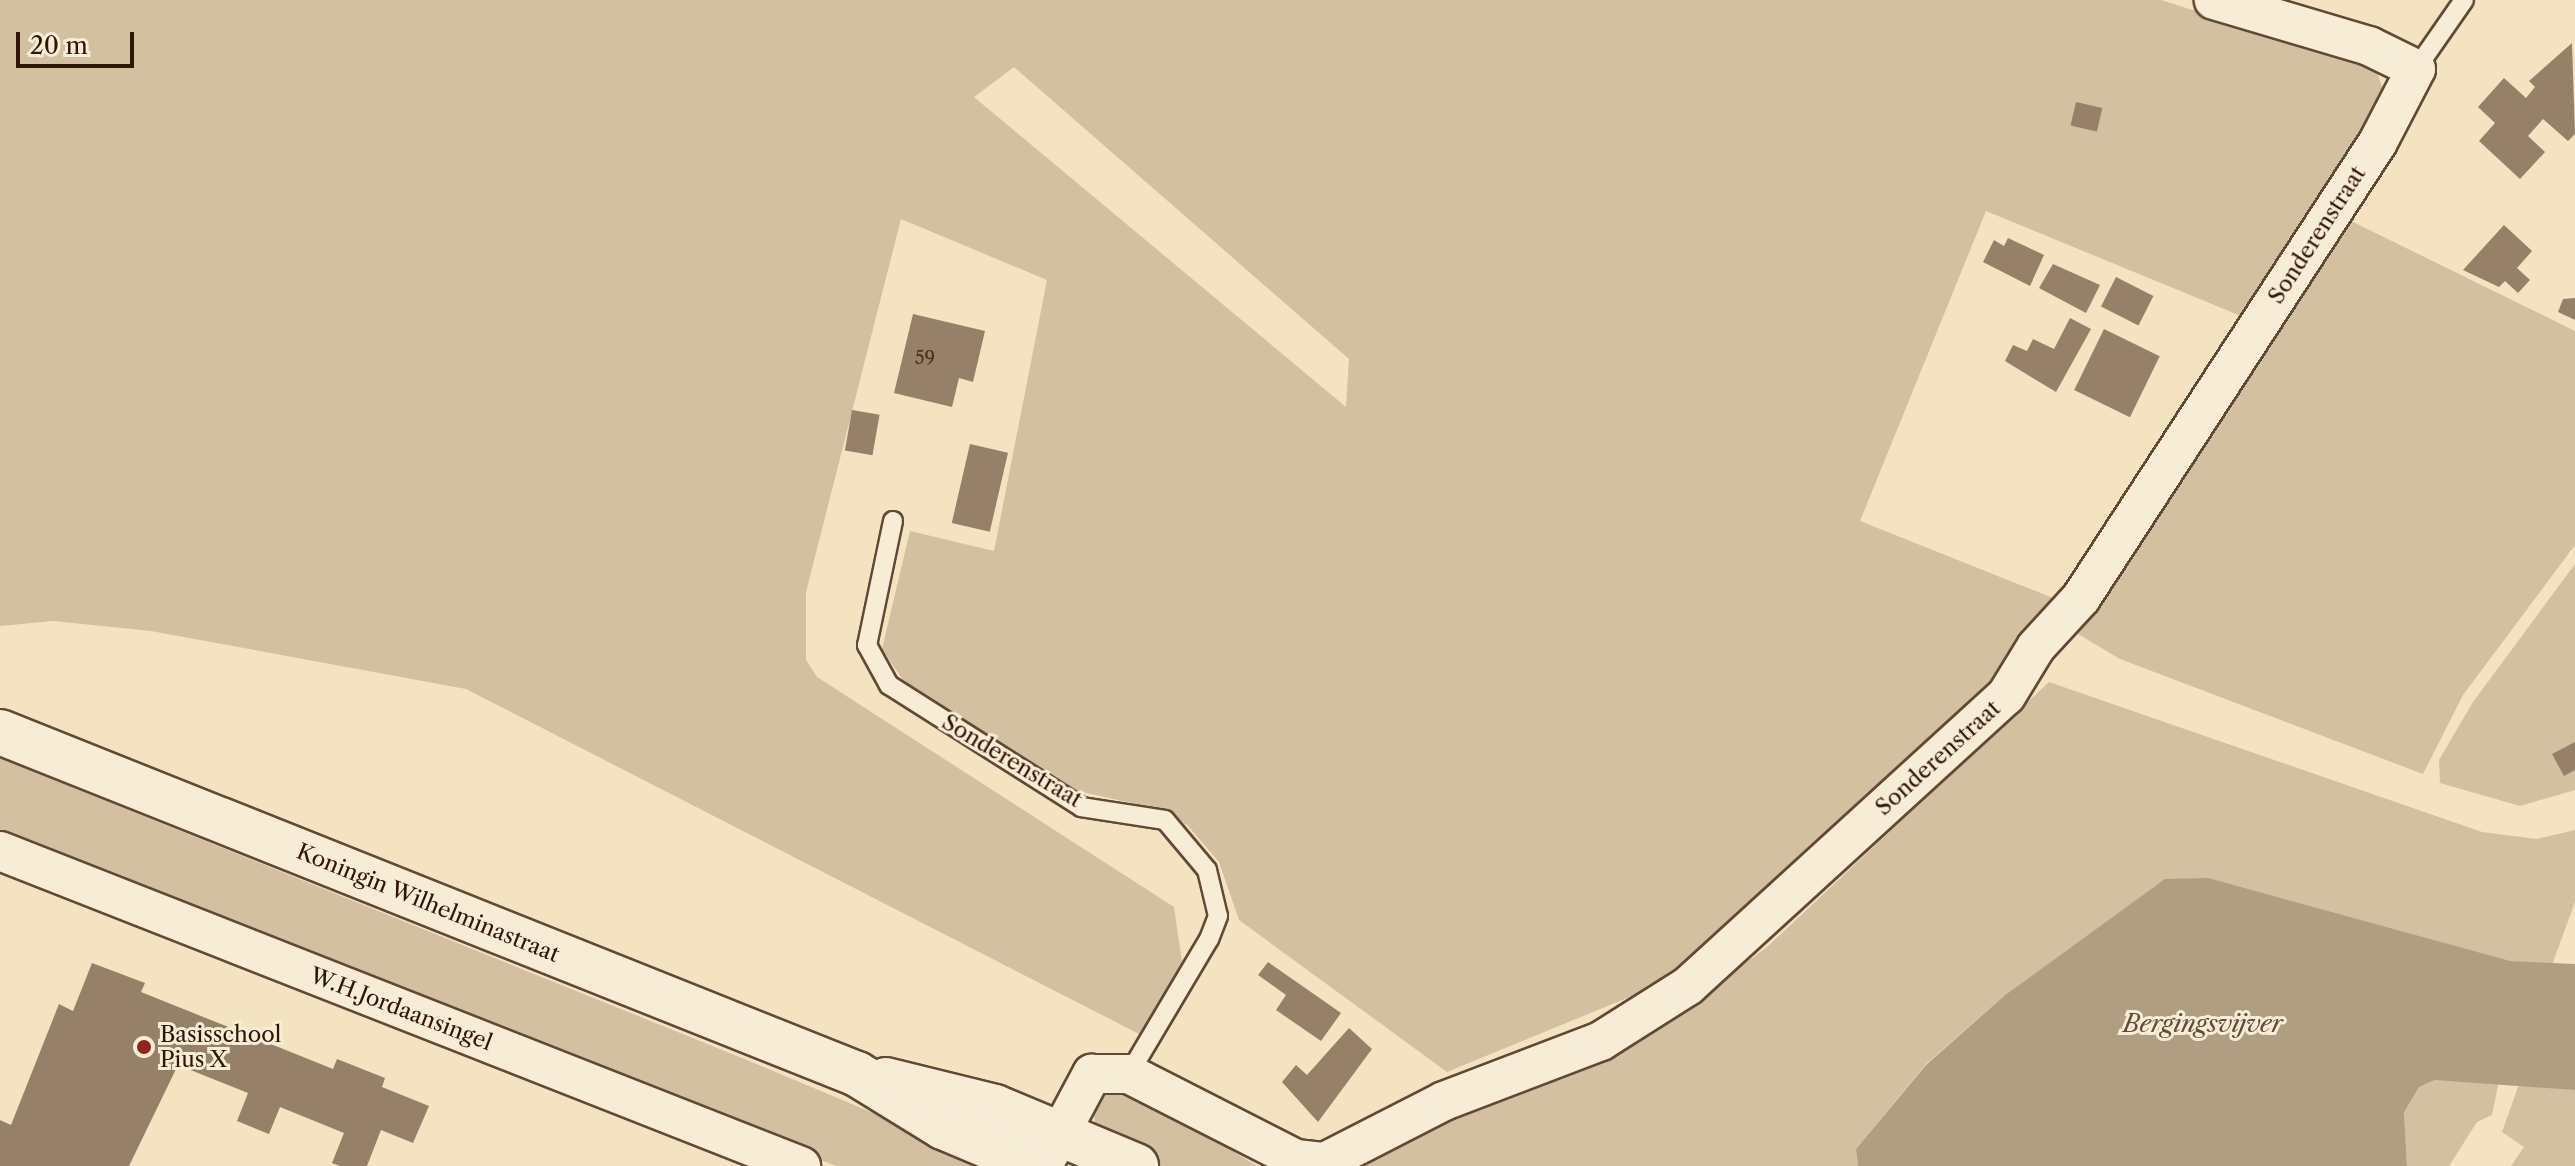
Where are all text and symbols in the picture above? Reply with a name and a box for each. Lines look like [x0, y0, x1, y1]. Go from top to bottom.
scale bar [20, 16, 138, 66]
text: 20 m [30, 31, 88, 60]
street label: Sonderenstraat [2263, 161, 2371, 309]
house number: 59 [915, 347, 935, 369]
street label: Sonderenstraat [1870, 695, 2006, 821]
street label: Sonderenstraat [937, 709, 1087, 813]
street label: Koningin Wilhelminastraat [292, 838, 564, 968]
street label: W.H.Jordaansingel [306, 962, 496, 1056]
water label: Bergingsvijver [2123, 1010, 2283, 1038]
place label: Basisschool Pius X [160, 1021, 281, 1072]
marker: Basisschool Pius X [135, 1038, 153, 1056]

